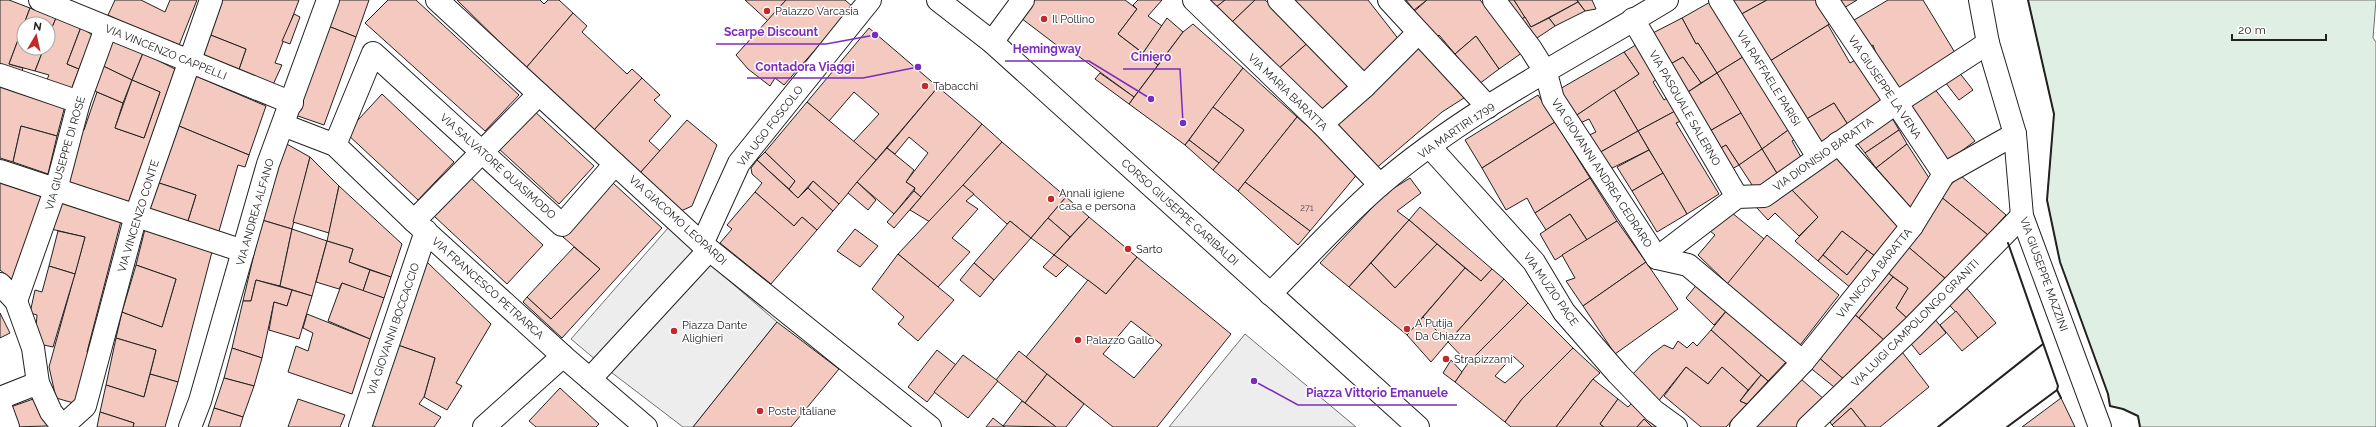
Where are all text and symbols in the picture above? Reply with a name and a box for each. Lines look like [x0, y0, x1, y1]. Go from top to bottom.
place label: Palazzo Varcasia [775, 5, 859, 18]
marker: Palazzo Varcasia [762, 6, 772, 16]
place label: Il Pollino [1052, 13, 1095, 26]
marker: Il Pollino [1039, 14, 1049, 24]
north arrow [16, 16, 56, 56]
scale bar [2232, 16, 2326, 42]
text: N [32, 20, 43, 34]
callout: Scarpe Discount [716, 20, 826, 44]
street label: VIA VINCENZO CAPPELLI [103, 22, 228, 83]
text: 20 m [2238, 23, 2266, 37]
text: Scarpe Discount [724, 25, 818, 39]
street label: VIA RAFFAELE PARISI [1734, 28, 1803, 128]
street label: VIA GIUSEPPE LA VENA [1845, 33, 1924, 142]
callout: Hemingway [1005, 37, 1089, 61]
text: Hemingway [1013, 42, 1082, 56]
callout: Ciniero [1123, 45, 1180, 69]
street label: VIA PASQUALE SALERNO [1646, 48, 1723, 168]
text: Ciniero [1131, 50, 1171, 64]
street label: VIA MARIA BARATTA [1245, 51, 1331, 134]
callout: Contadora Viaggi [747, 54, 863, 78]
text: Contadora Viaggi [755, 60, 855, 74]
place label: Tabacchi [933, 80, 978, 93]
marker: Tabacchi [920, 81, 930, 91]
street label: VIA UGO FOSCOLO [735, 83, 806, 169]
street label: VIA GIUSEPPE DI ROSE [43, 94, 88, 212]
street label: VIA GIOVANNI ANDREA CEDRARO [1549, 96, 1655, 250]
street label: VIA MARTIRI 1799 [1416, 99, 1497, 162]
street label: VIA SALVATORE QUASIMODO [437, 111, 558, 222]
street label: VIA DIONISIO BARATTA [1771, 115, 1876, 194]
street label: CORSO GIUSEPPE GARIBALDI [1118, 156, 1241, 268]
street label: VIA ANDREA ALFANO [234, 157, 277, 267]
street label: VIA VINCENZO CONTE [115, 158, 162, 274]
street label: VIA GIACOMO LEOPARDI [626, 173, 729, 268]
place label: Annali igiene casa e persona [1059, 187, 1136, 213]
marker: Annali igiene casa e persona [1046, 194, 1056, 204]
house number: 271 [1300, 203, 1314, 213]
street label: VIA GIUSEPPE MAZZINI [2017, 215, 2070, 333]
street label: VIA NICOLA BARATTA [1834, 225, 1915, 321]
street label: VIA FRANCESCO PETRARCA [429, 235, 547, 342]
place label: Sarto [1136, 243, 1163, 256]
marker: Sarto [1123, 244, 1133, 254]
street label: VIA MUZIO PACE [1520, 250, 1581, 329]
street label: VIA LUIGI CAMPOLONGO GRANITI [1849, 257, 1982, 390]
street label: VIA GIOVANNI BOCCACCIO [365, 261, 422, 397]
place label: A Putija Da Chiazza [1415, 317, 1471, 343]
place label: Piazza Dante Alighieri [682, 319, 748, 345]
marker: A Putija Da Chiazza [1402, 324, 1412, 334]
marker: Piazza Dante Alighieri [669, 326, 679, 336]
place label: Palazzo Gallo [1086, 334, 1155, 347]
marker: Palazzo Gallo [1073, 335, 1083, 345]
place label: Strapizzami [1454, 353, 1513, 366]
marker: Strapizzami [1441, 354, 1451, 364]
callout: Piazza Vittorio Emanuele [1298, 381, 1457, 405]
text: Piazza Vittorio Emanuele [1306, 386, 1448, 400]
place label: Poste Italiane [768, 405, 837, 418]
marker: Poste Italiane [755, 406, 765, 416]

